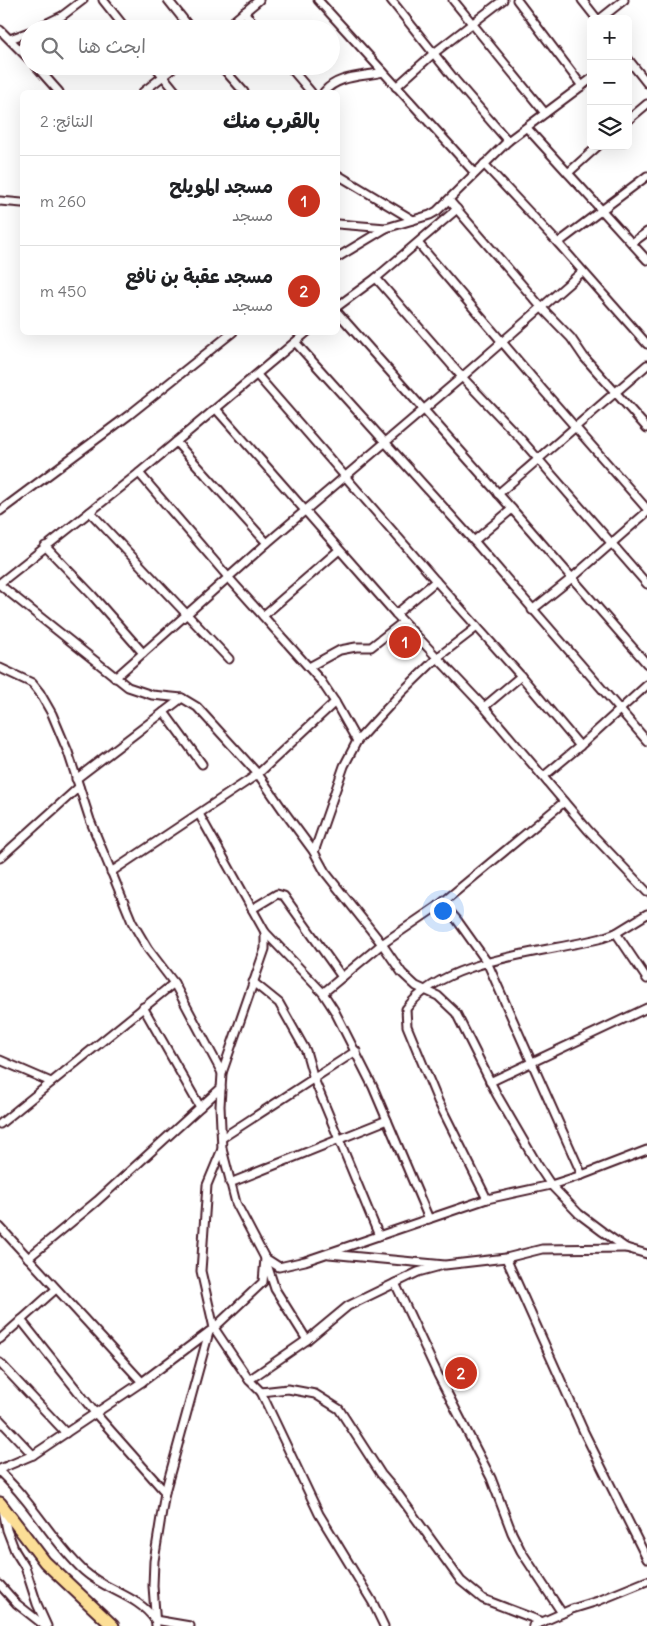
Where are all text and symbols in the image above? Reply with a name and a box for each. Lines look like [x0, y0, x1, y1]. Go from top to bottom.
map controls [587, 15, 632, 150]
button: + [587, 15, 632, 60]
search box [20, 20, 340, 75]
icon: search [38, 34, 66, 62]
text: ابحث هنا [78, 34, 146, 58]
button: − [587, 60, 632, 105]
button: layers [587, 105, 632, 150]
text: بالقرب منك [223, 107, 320, 134]
text: النتائج: 2 [40, 111, 93, 131]
text: مسجد المويلح [169, 174, 273, 198]
text: 260 m [40, 191, 86, 211]
text: 1 [301, 191, 307, 211]
text: مسجد [232, 205, 273, 225]
text: مسجد عقبة بن نافع [125, 264, 273, 288]
text: 450 m [40, 281, 87, 301]
text: 2 [300, 281, 308, 301]
text: مسجد [232, 295, 273, 315]
pin: 1 [389, 623, 421, 661]
your location [430, 898, 456, 924]
pin: 2 [445, 1354, 477, 1392]

